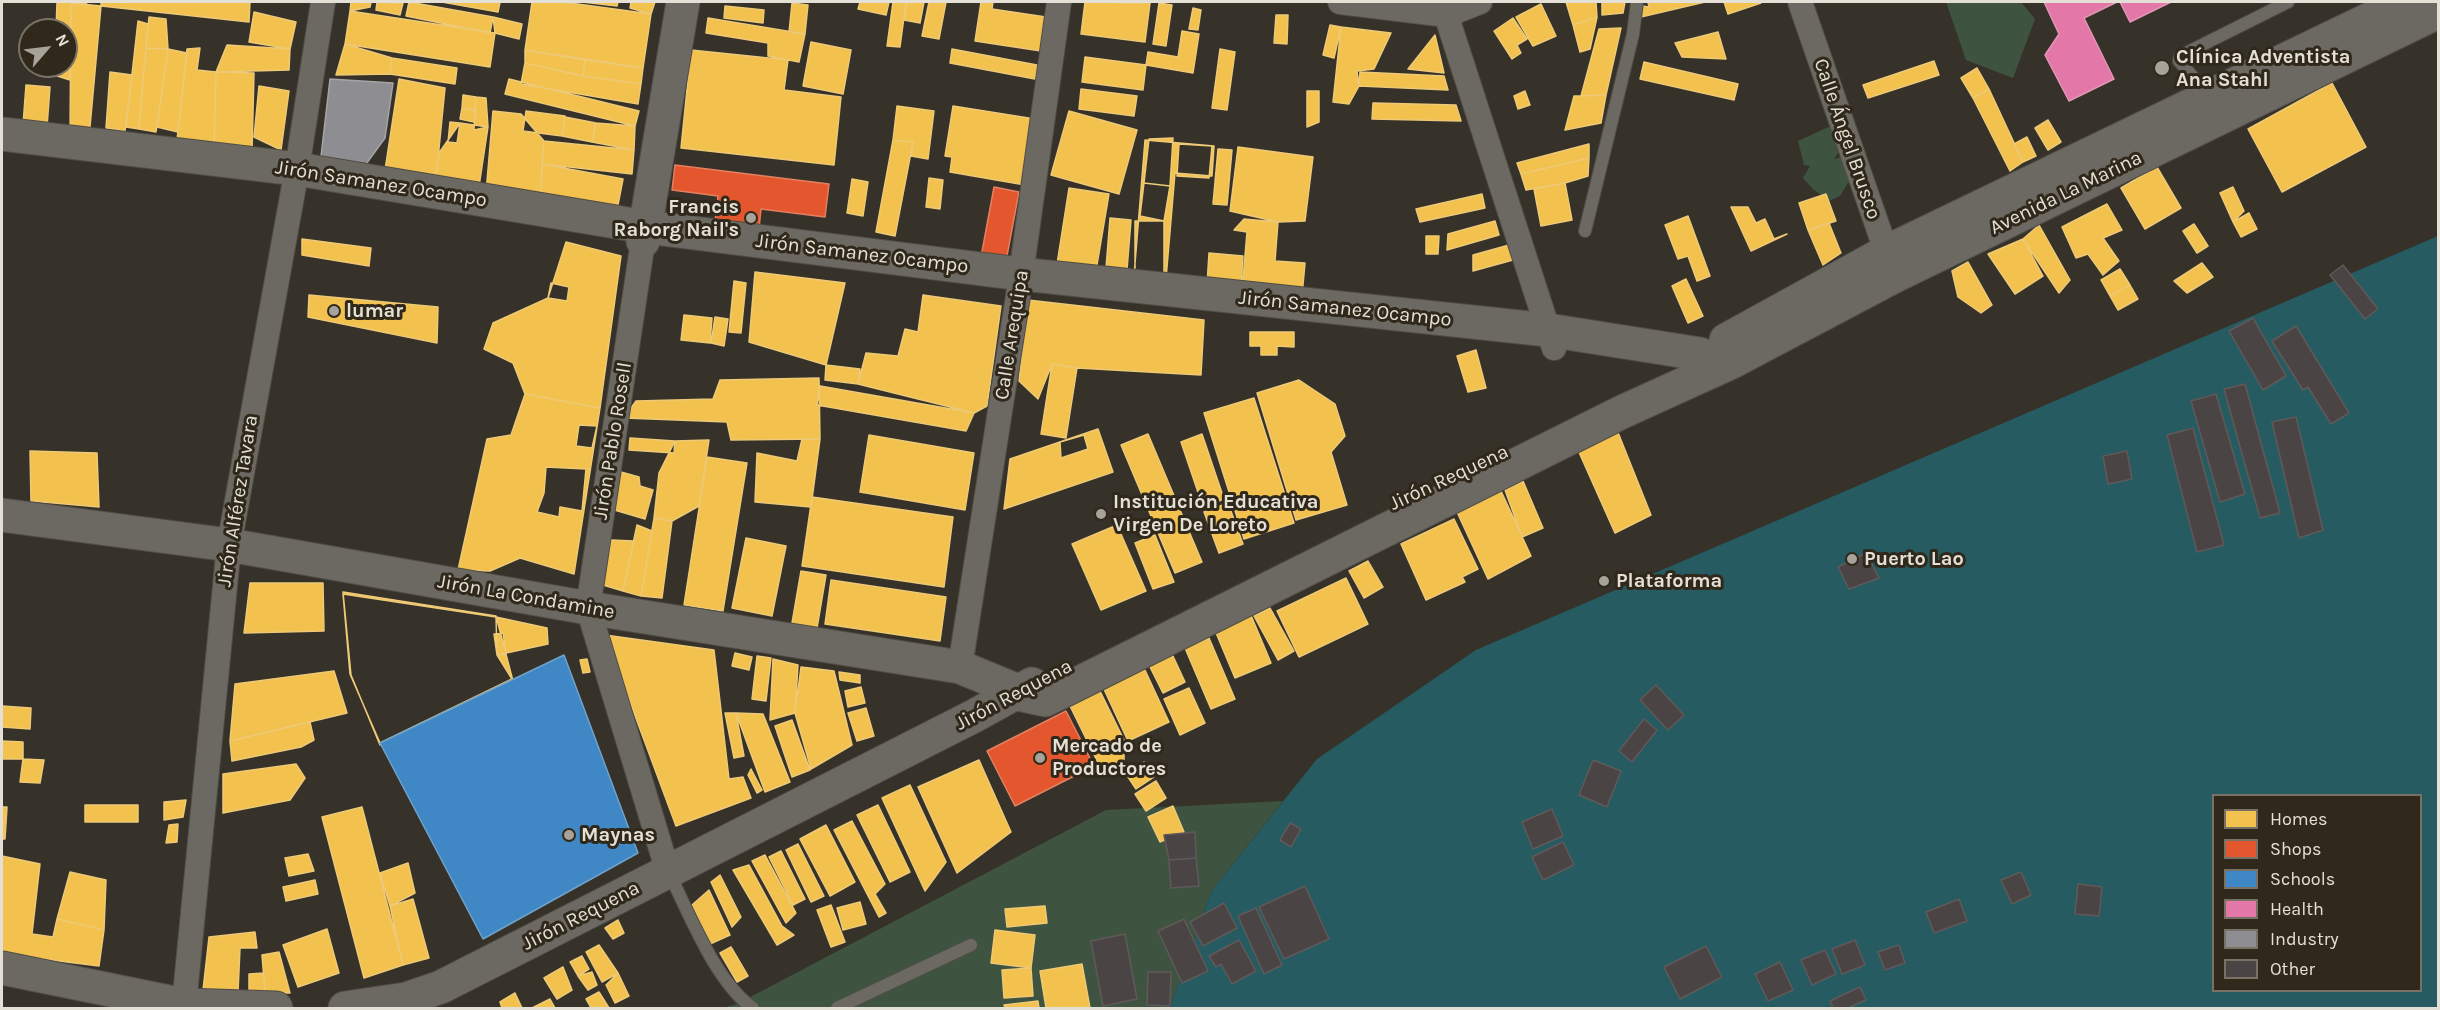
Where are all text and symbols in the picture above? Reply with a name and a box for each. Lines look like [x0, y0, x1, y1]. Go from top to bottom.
north arrow [18, 18, 78, 78]
text: N [51, 31, 74, 50]
place label: Clínica Adventista Ana Stahl [2176, 45, 2351, 92]
street label: Calle Ángel Brusco [1808, 55, 1886, 223]
marker: Clínica Adventista Ana Stahl [2153, 59, 2171, 77]
street label: Avenida La Marina [1986, 146, 2146, 240]
street label: Jirón Samanez Ocampo [273, 155, 489, 213]
place label: Francis Raborg Nail's [614, 195, 739, 242]
marker: Francis Raborg Nail's [744, 211, 758, 225]
street label: Jirón Samanez Ocampo [754, 229, 970, 279]
street label: Calle Arequipa [990, 268, 1034, 402]
street label: Jirón Samanez Ocampo [1237, 286, 1453, 332]
place label: lumar [346, 299, 403, 323]
marker: lumar [327, 304, 341, 318]
street label: Jirón Pablo Rosell [589, 360, 637, 522]
street label: Jirón Alférez Tavara [213, 413, 263, 589]
street label: Jirón Requena [1386, 440, 1512, 516]
place label: Institución Educativa Virgen De Loreto [1113, 490, 1318, 537]
marker: Institución Educativa Virgen De Loreto [1094, 507, 1108, 521]
place label: Puerto Lao [1864, 547, 1964, 571]
marker: Puerto Lao [1845, 552, 1859, 566]
place label: Plataforma [1616, 569, 1722, 593]
street label: Jirón La Condamine [436, 570, 616, 624]
marker: Plataforma [1597, 574, 1611, 588]
street label: Jirón Requena [952, 654, 1076, 736]
place label: Mercado de Productores [1052, 734, 1166, 781]
marker: Mercado de Productores [1033, 751, 1047, 765]
legend [2212, 794, 2422, 992]
text: Homes [2270, 808, 2327, 830]
place label: Maynas [581, 823, 655, 847]
marker: Maynas [562, 828, 576, 842]
text: Shops [2270, 838, 2322, 860]
text: Schools [2270, 868, 2335, 890]
street label: Jirón Requena [518, 876, 644, 956]
text: Health [2270, 898, 2324, 920]
text: Industry [2270, 928, 2339, 950]
text: Other [2270, 958, 2315, 980]

